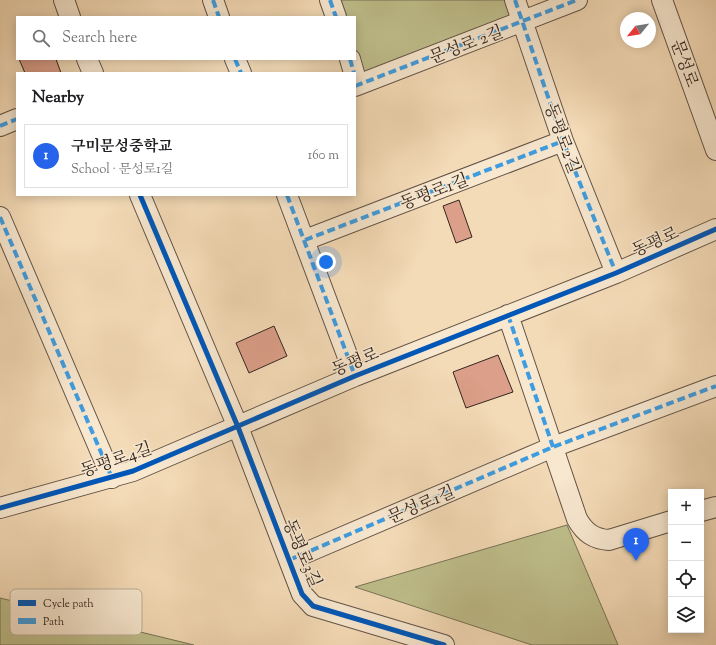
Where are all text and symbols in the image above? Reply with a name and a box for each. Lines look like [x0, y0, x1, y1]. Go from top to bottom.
north arrow [620, 12, 656, 48]
search box [16, 16, 356, 60]
street label: 문성로 2길 [426, 21, 507, 71]
icon: search [30, 27, 52, 49]
text: Search here [62, 28, 137, 49]
street label: 문성로 [663, 36, 703, 91]
text: Nearby [32, 86, 84, 110]
street label: 동평로2길 [537, 100, 585, 177]
text: 구미문성중학교 [71, 137, 172, 158]
text: 1 [44, 147, 48, 165]
text: 160 m [308, 147, 339, 165]
text: School · 문성로1길 [71, 161, 173, 179]
street label: 동평로1길 [397, 169, 472, 217]
street label: 동평로 [628, 222, 684, 264]
your location [316, 252, 336, 272]
street label: 동평로 [328, 342, 384, 383]
street label: 동평로4길 [78, 437, 156, 484]
street label: 문성로1길 [384, 481, 459, 531]
map controls [668, 489, 704, 633]
button: + [668, 489, 704, 525]
street label: 동평로3길 [276, 516, 326, 592]
button: − [668, 525, 704, 561]
pin: 1 [623, 528, 649, 561]
button: locate [668, 561, 704, 597]
legend [10, 589, 142, 635]
text: Cycle path [43, 596, 94, 612]
button: layers [668, 597, 704, 633]
text: Path [43, 614, 65, 630]

